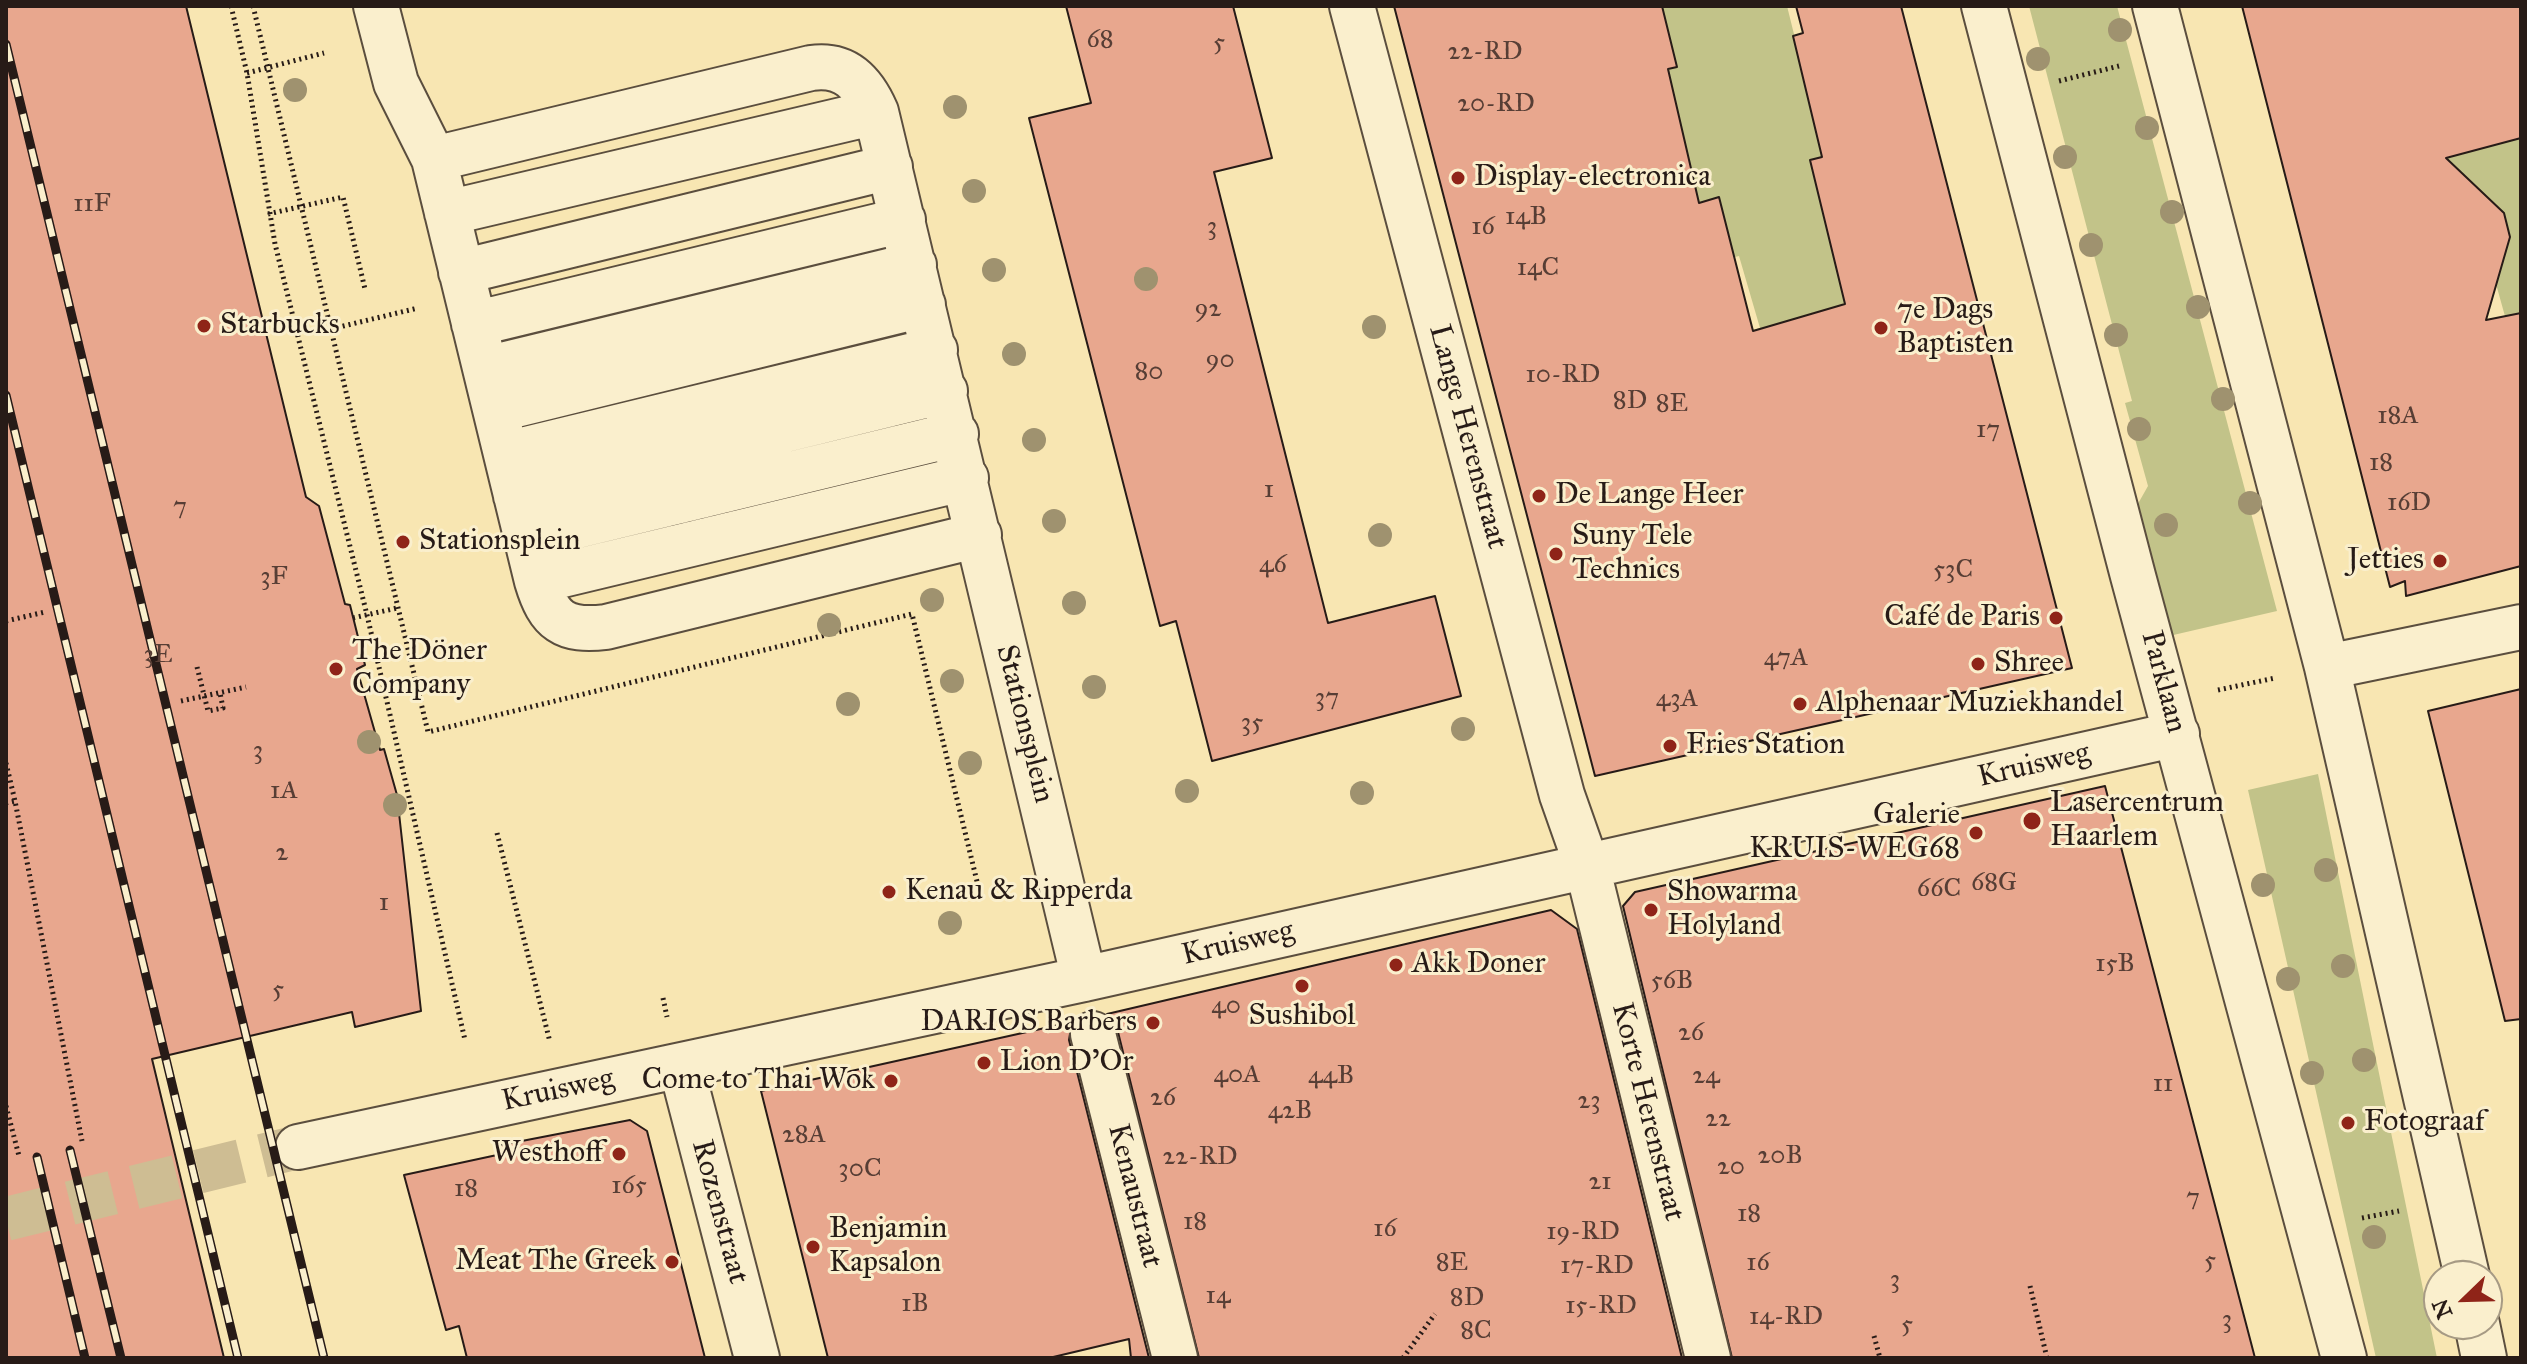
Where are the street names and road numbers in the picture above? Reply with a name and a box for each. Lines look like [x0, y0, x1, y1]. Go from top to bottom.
street label: Lange Herenstraat [1420, 321, 1514, 553]
street label: Parklaan [2132, 627, 2194, 737]
street label: Stationsplein [987, 641, 1061, 807]
street label: Kruisweg [1975, 736, 2093, 796]
street label: Kruisweg [1179, 914, 1297, 974]
street label: Korte Herenstraat [1602, 999, 1692, 1225]
street label: Kruisweg [499, 1062, 617, 1120]
street label: Kenaustraat [1099, 1120, 1169, 1272]
street label: Rozenstraat [683, 1136, 755, 1288]

